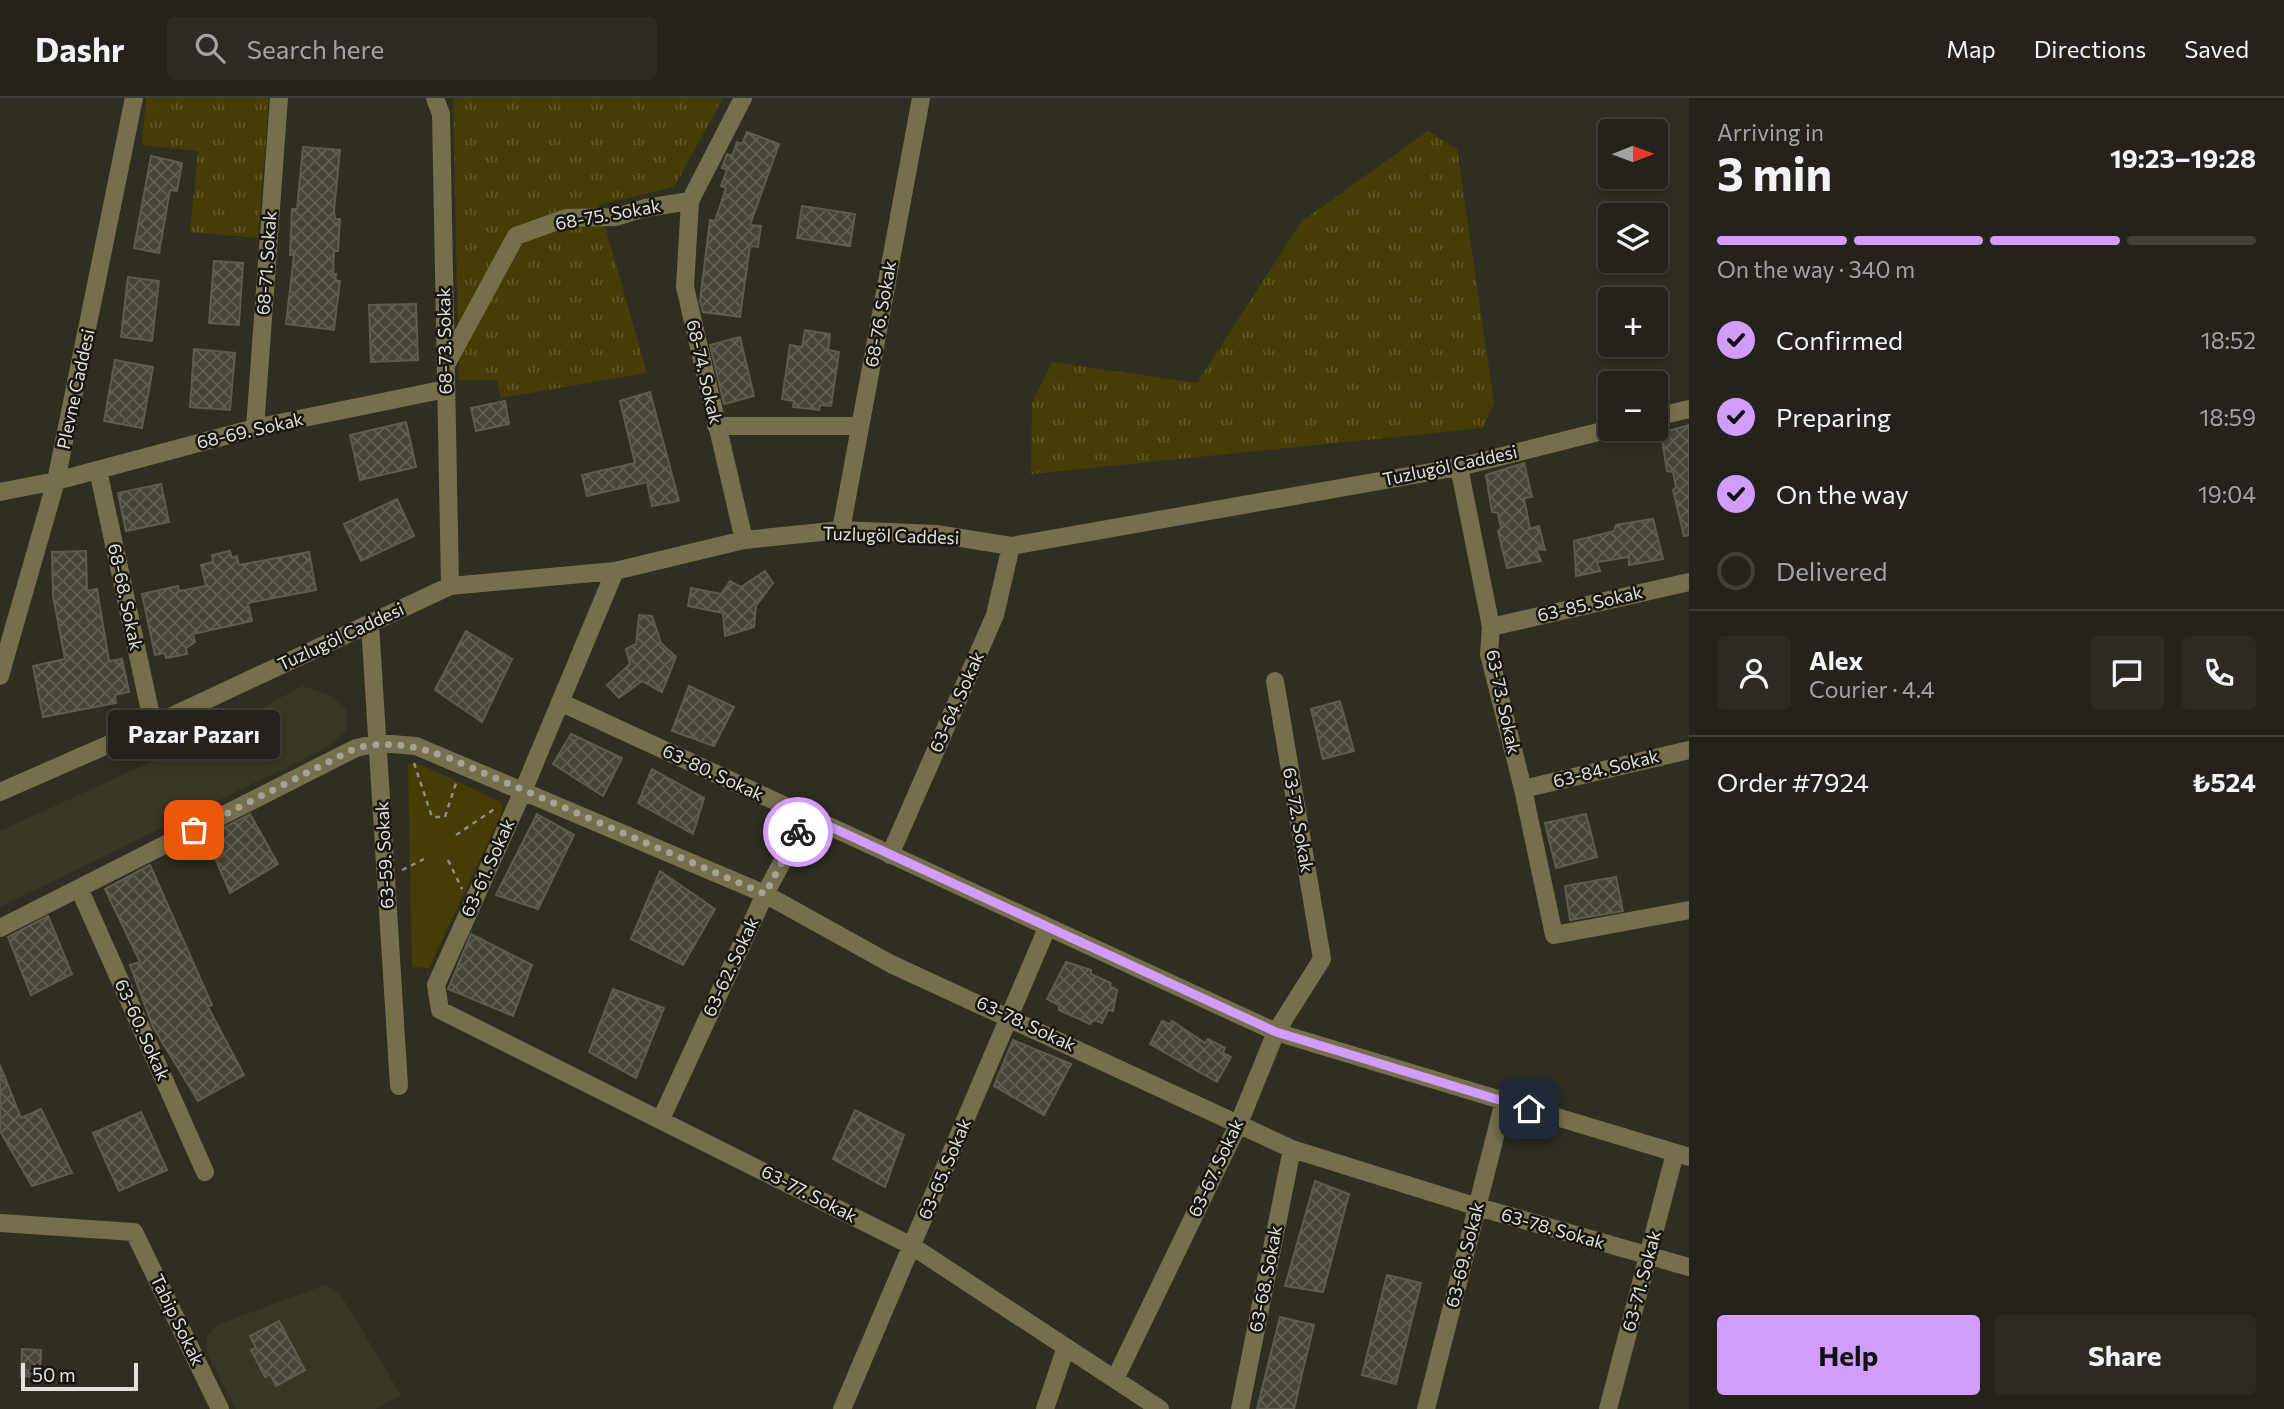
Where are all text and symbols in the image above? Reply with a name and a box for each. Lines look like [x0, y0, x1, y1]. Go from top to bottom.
search box [167, 17, 657, 80]
text: Dashr [35, 28, 125, 69]
icon: search [191, 29, 229, 67]
text: Search here [247, 33, 384, 64]
text: Map [1946, 34, 1996, 63]
text: Directions [2034, 34, 2146, 63]
text: Saved [2184, 34, 2249, 63]
text: Arriving in [1717, 118, 1824, 146]
north arrow [1598, 119, 1668, 189]
map controls [1598, 119, 1668, 441]
text: 19:23–19:28 [2110, 142, 2256, 173]
text: 3 min [1717, 144, 1832, 200]
street label: 68-75. Sokak [553, 194, 663, 234]
button: layers [1598, 203, 1668, 273]
street label: 68-71. Sokak [251, 210, 281, 316]
text: On the way · 340 m [1717, 255, 1915, 283]
street label: 68-76. Sokak [860, 259, 900, 369]
street label: 68-73. Sokak [432, 287, 456, 395]
button: + [1598, 287, 1668, 357]
street label: 68-74. Sokak [682, 317, 728, 426]
icon: check [1717, 321, 1755, 359]
text: Confirmed [1776, 324, 1903, 355]
text: 18:52 [2201, 326, 2256, 354]
street label: Plevne Caddesi [52, 327, 99, 451]
button: − [1598, 371, 1668, 441]
icon: check [1717, 398, 1755, 436]
text: Preparing [1776, 401, 1891, 432]
text: 18:59 [2200, 403, 2256, 431]
street label: 68-69. Sokak [194, 407, 305, 453]
street label: Tuzlugöl Caddesi [1381, 440, 1519, 490]
icon: check [1717, 475, 1755, 513]
text: On the way [1776, 478, 1909, 509]
text: 19:04 [2198, 480, 2256, 508]
street label: Tuzlugöl Caddesi [822, 522, 960, 548]
street label: 68-68. Sokak [104, 541, 148, 653]
text: Delivered [1776, 555, 1887, 586]
street label: 63-85. Sokak [1535, 580, 1645, 626]
street label: Tuzlugöl Caddesi [274, 597, 407, 675]
button: person [1717, 636, 1791, 710]
button: chat [2090, 636, 2164, 710]
button: phone [2182, 636, 2256, 710]
text: Alex [1809, 644, 1863, 675]
street label: 63-64. Sokak [924, 647, 988, 756]
street label: 63-73. Sokak [1482, 648, 1526, 756]
text: Courier · 4.4 [1809, 675, 1935, 703]
callout: Pazar Pazarı [108, 711, 280, 760]
text: Pazar Pazarı [128, 720, 260, 748]
street label: 63-80. Sokak [659, 739, 768, 805]
street label: 63-84. Sokak [1551, 744, 1661, 792]
street label: 63-72. Sokak [1279, 766, 1319, 874]
text: Order #7924 [1717, 766, 1869, 797]
text: ₺524 [2192, 766, 2256, 797]
courier [763, 797, 833, 867]
pin [164, 800, 224, 860]
street label: 63-59. Sokak [370, 800, 398, 909]
icon: bag [175, 811, 213, 849]
icon: bike [779, 813, 817, 851]
street label: 63-61. Sokak [456, 815, 519, 920]
street label: 63-62. Sokak [697, 913, 763, 1020]
street label: 63-60. Sokak [111, 975, 175, 1084]
street label: 63-78. Sokak [973, 991, 1080, 1056]
pin [1499, 1079, 1559, 1139]
icon: home [1510, 1090, 1548, 1128]
street label: 63-65. Sokak [913, 1115, 975, 1222]
street label: 63-67. Sokak [1183, 1115, 1248, 1220]
street label: 63-77. Sokak [758, 1160, 861, 1227]
street label: 63-69. Sokak [1440, 1199, 1488, 1310]
street label: 63-78. Sokak [1499, 1203, 1608, 1253]
street label: 63-68. Sokak [1244, 1223, 1286, 1334]
street label: 63-71. Sokak [1617, 1227, 1665, 1334]
street label: Tabip Sokak [146, 1270, 210, 1369]
button: Help [1717, 1315, 1980, 1395]
button: Share [1994, 1315, 2256, 1395]
scale bar [21, 1360, 138, 1392]
text: 50 m [32, 1363, 76, 1386]

